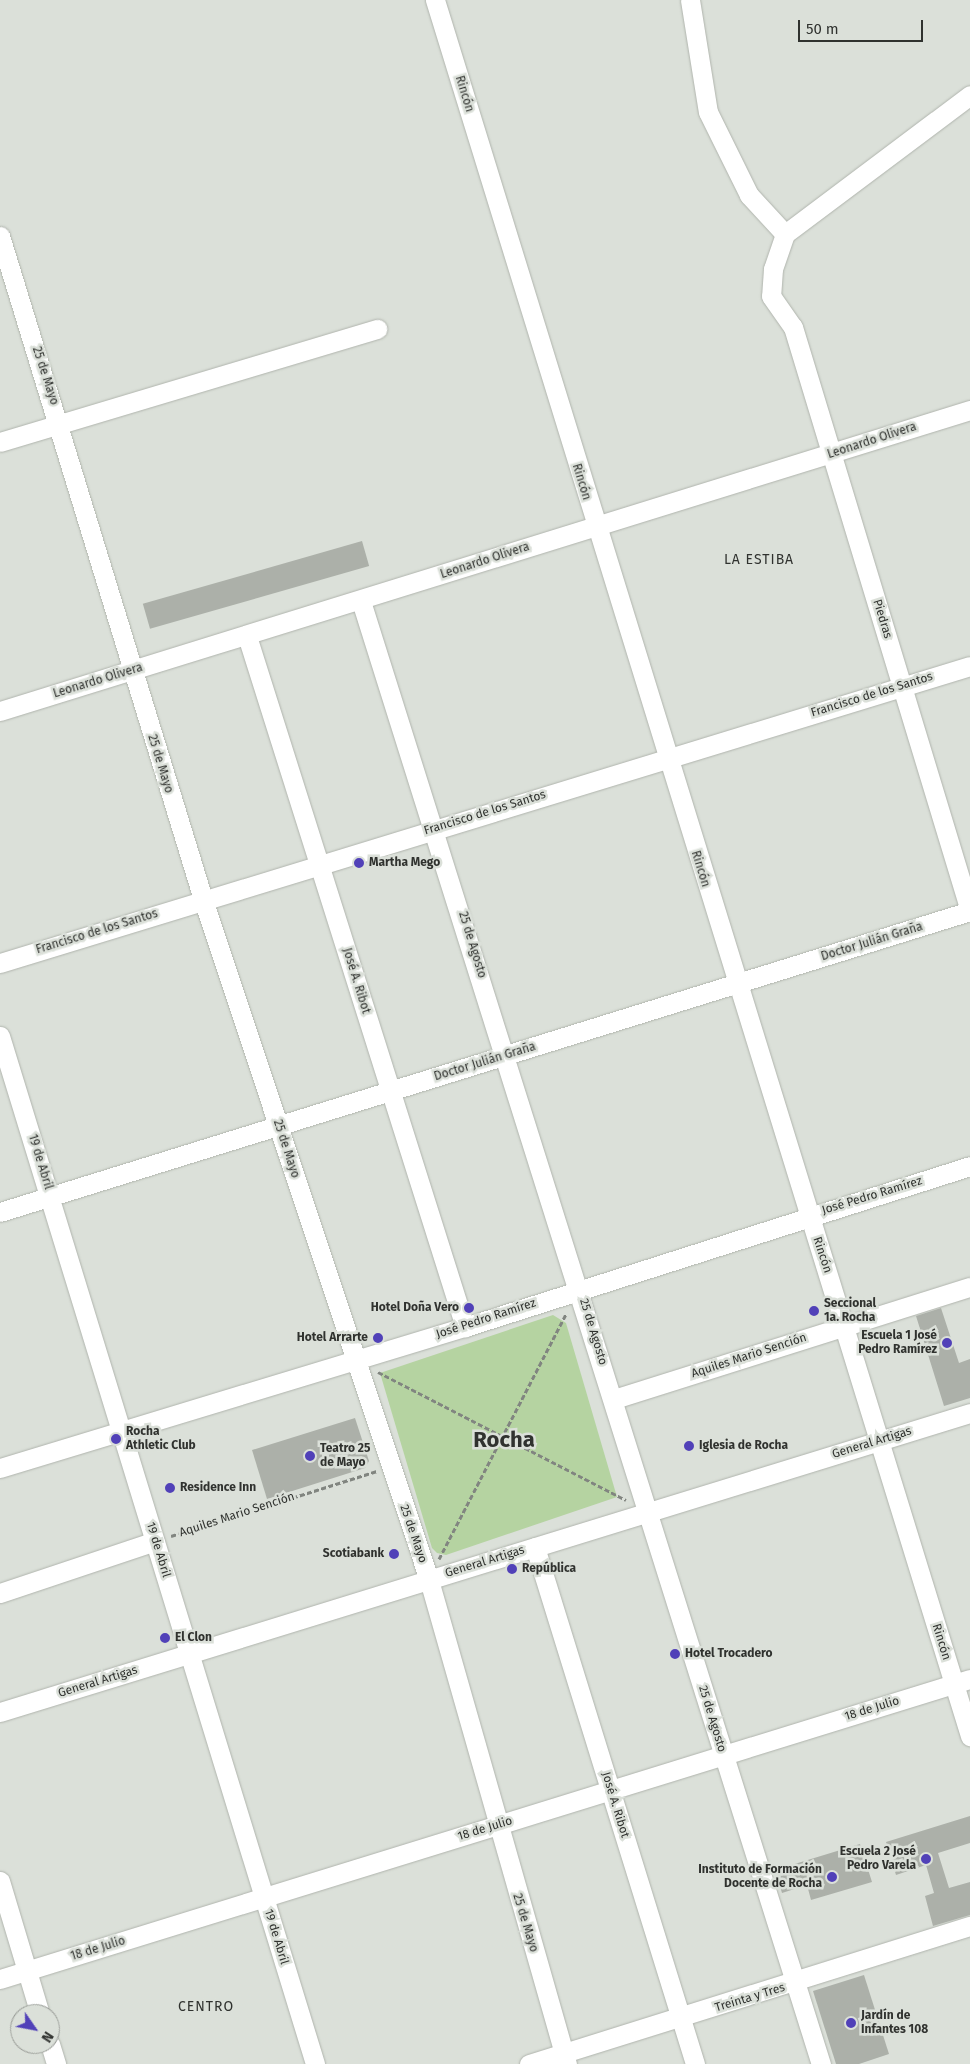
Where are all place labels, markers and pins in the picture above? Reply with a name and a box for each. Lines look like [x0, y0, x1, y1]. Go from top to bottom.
place label: Martha Mego [369, 856, 440, 870]
marker: Martha Mego [353, 857, 365, 869]
place label: Seccional 1a. Rocha [824, 1297, 876, 1325]
place label: Hotel Doña Vero [371, 1301, 459, 1315]
marker: Hotel Doña Vero [463, 1302, 475, 1314]
marker: Seccional 1a. Rocha [808, 1305, 820, 1317]
place label: Escuela 1 José Pedro Ramírez [858, 1329, 937, 1357]
place label: Hotel Arrarte [297, 1331, 368, 1345]
marker: Hotel Arrarte [372, 1332, 384, 1344]
marker: Escuela 1 José Pedro Ramírez [941, 1337, 953, 1349]
place label: Rocha Athletic Club [126, 1425, 196, 1453]
marker: Rocha Athletic Club [110, 1433, 122, 1445]
place label: Iglesia de Rocha [699, 1439, 788, 1453]
marker: Iglesia de Rocha [683, 1440, 695, 1452]
place label: Teatro 25 de Mayo [320, 1442, 370, 1470]
marker: Teatro 25 de Mayo [304, 1450, 316, 1462]
place label: Residence Inn [180, 1481, 256, 1495]
marker: Residence Inn [164, 1482, 176, 1494]
place label: Scotiabank [323, 1547, 384, 1561]
marker: Scotiabank [388, 1548, 400, 1560]
place label: República [522, 1562, 576, 1576]
marker: República [506, 1563, 518, 1575]
place label: El Clon [175, 1631, 212, 1645]
marker: El Clon [159, 1632, 171, 1644]
place label: Hotel Trocadero [685, 1647, 773, 1661]
marker: Hotel Trocadero [669, 1648, 681, 1660]
place label: Escuela 2 José Pedro Varela [840, 1845, 916, 1873]
marker: Escuela 2 José Pedro Varela [920, 1853, 932, 1865]
place label: Instituto de Formación Docente de Rocha [698, 1863, 822, 1891]
marker: Instituto de Formación Docente de Rocha [826, 1871, 838, 1883]
place label: Jardín de Infantes 108 [861, 2009, 928, 2037]
marker: Jardín de Infantes 108 [845, 2017, 857, 2029]

